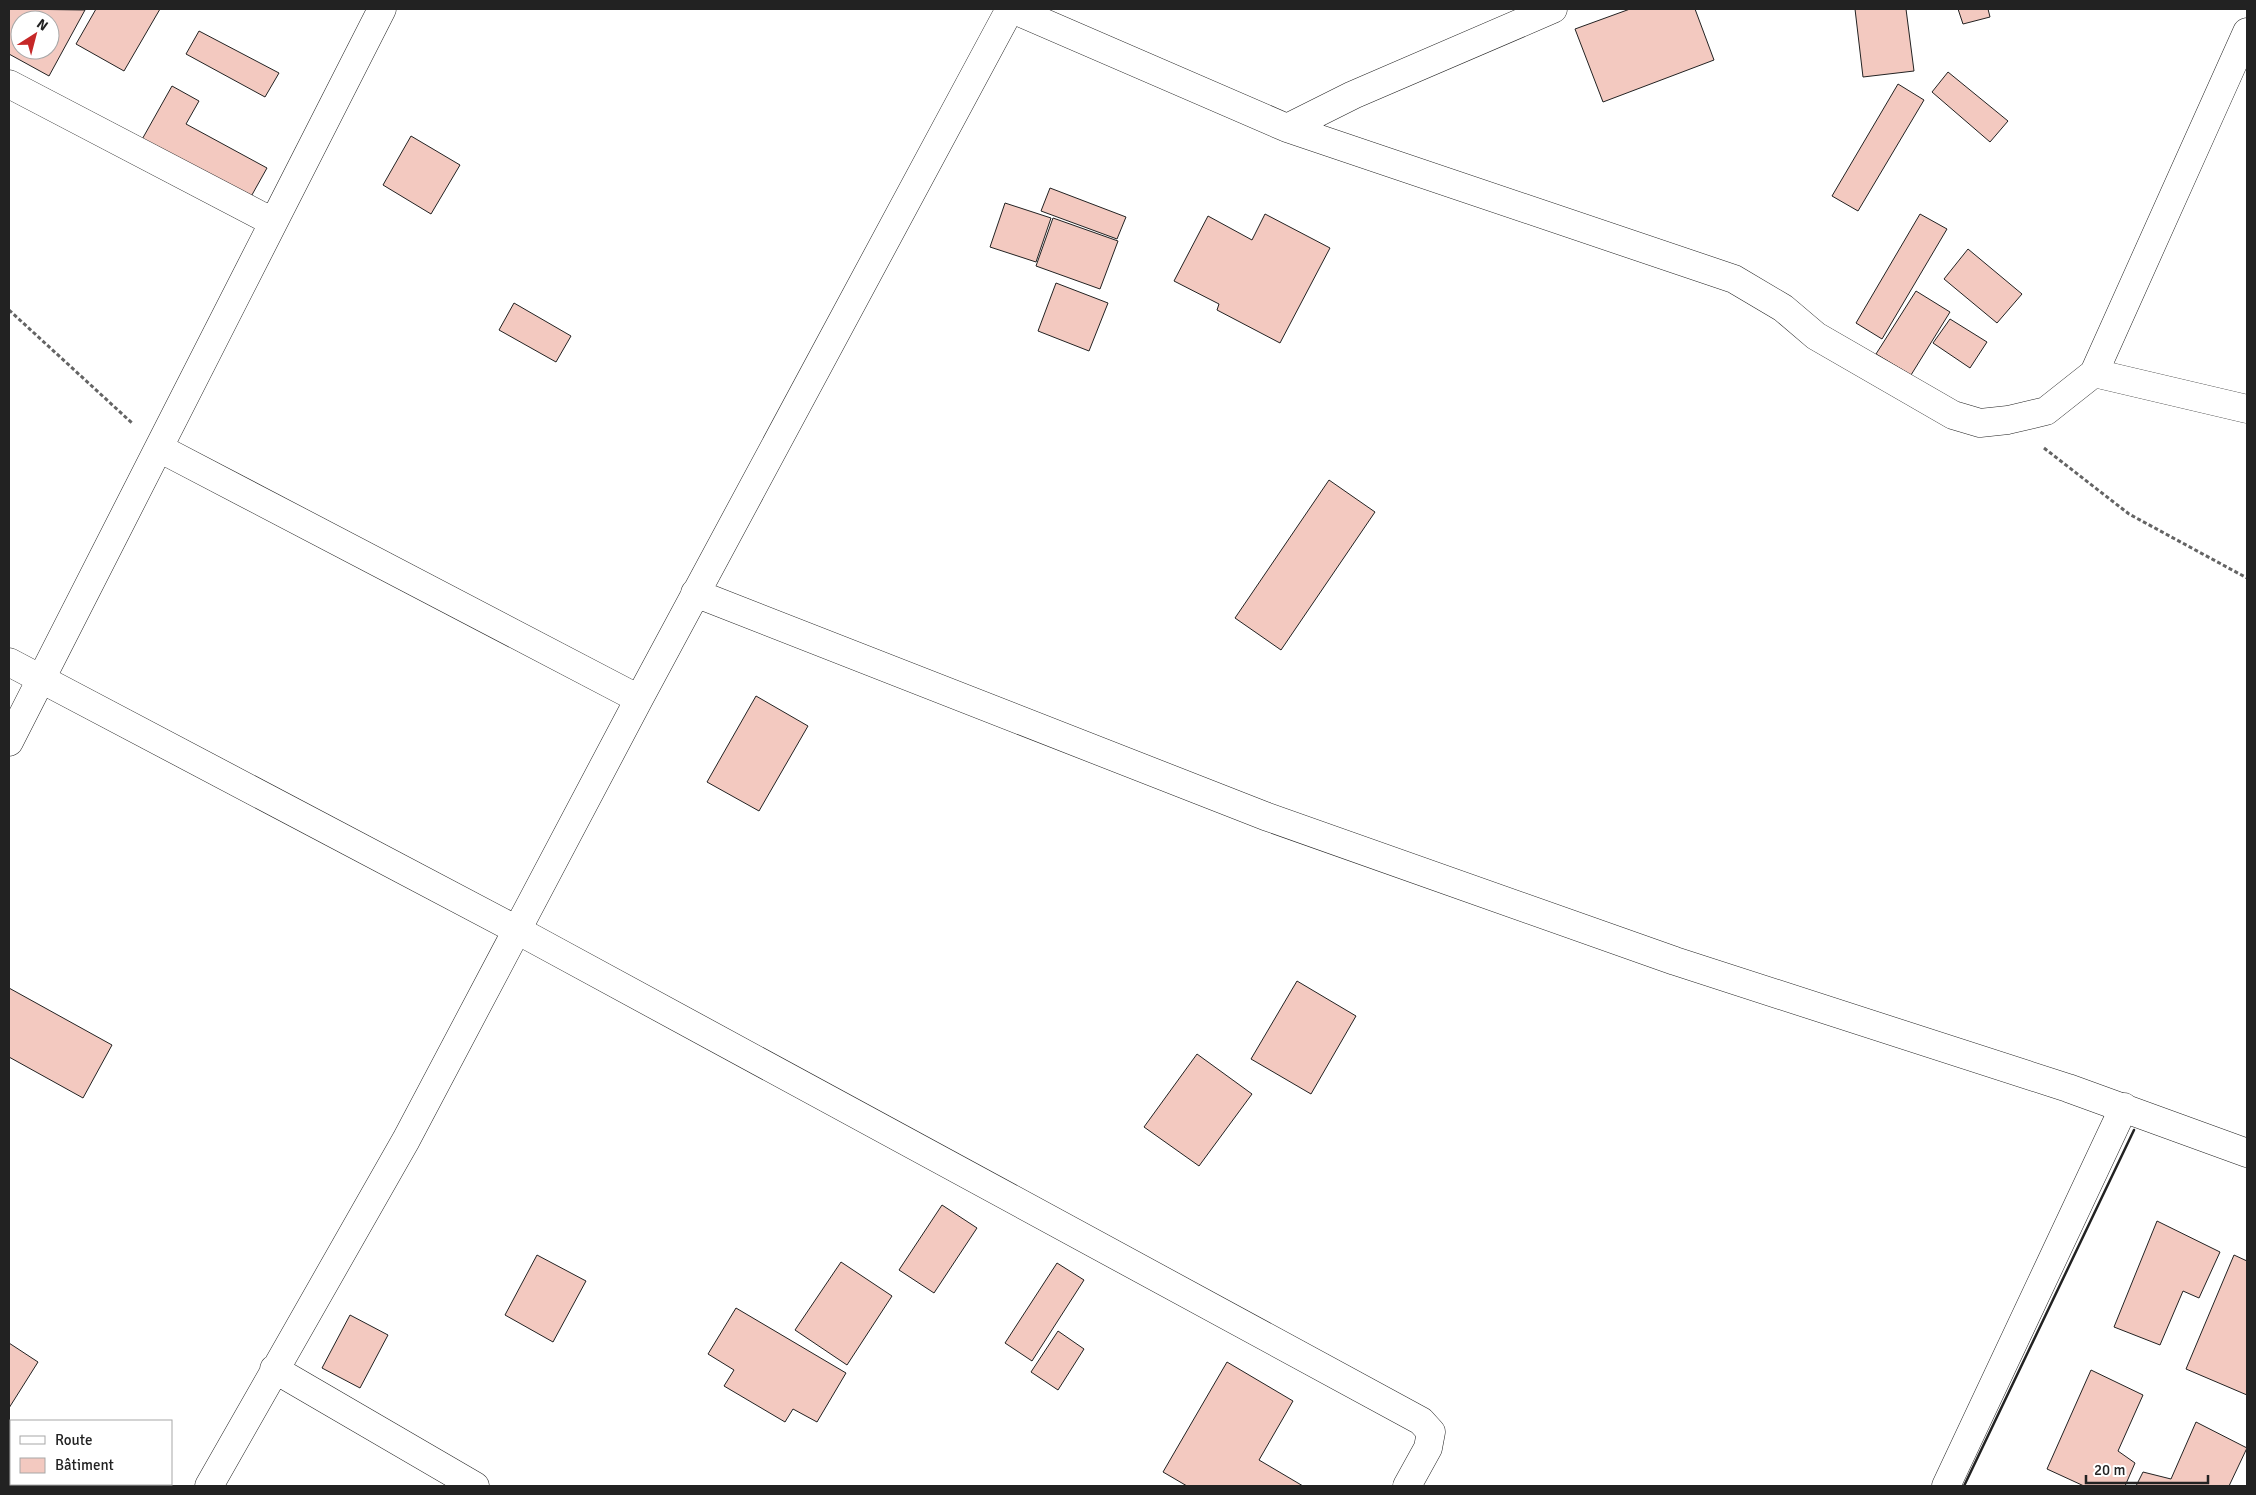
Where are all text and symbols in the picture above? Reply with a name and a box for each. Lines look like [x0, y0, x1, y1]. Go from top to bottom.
north arrow [10, 10, 60, 60]
text: N [33, 15, 51, 35]
legend [10, 1420, 172, 1485]
text: Route [55, 1431, 92, 1449]
scale bar [2086, 1452, 2208, 1484]
text: Bâtiment [55, 1456, 114, 1474]
text: 20 m [2094, 1461, 2125, 1479]

